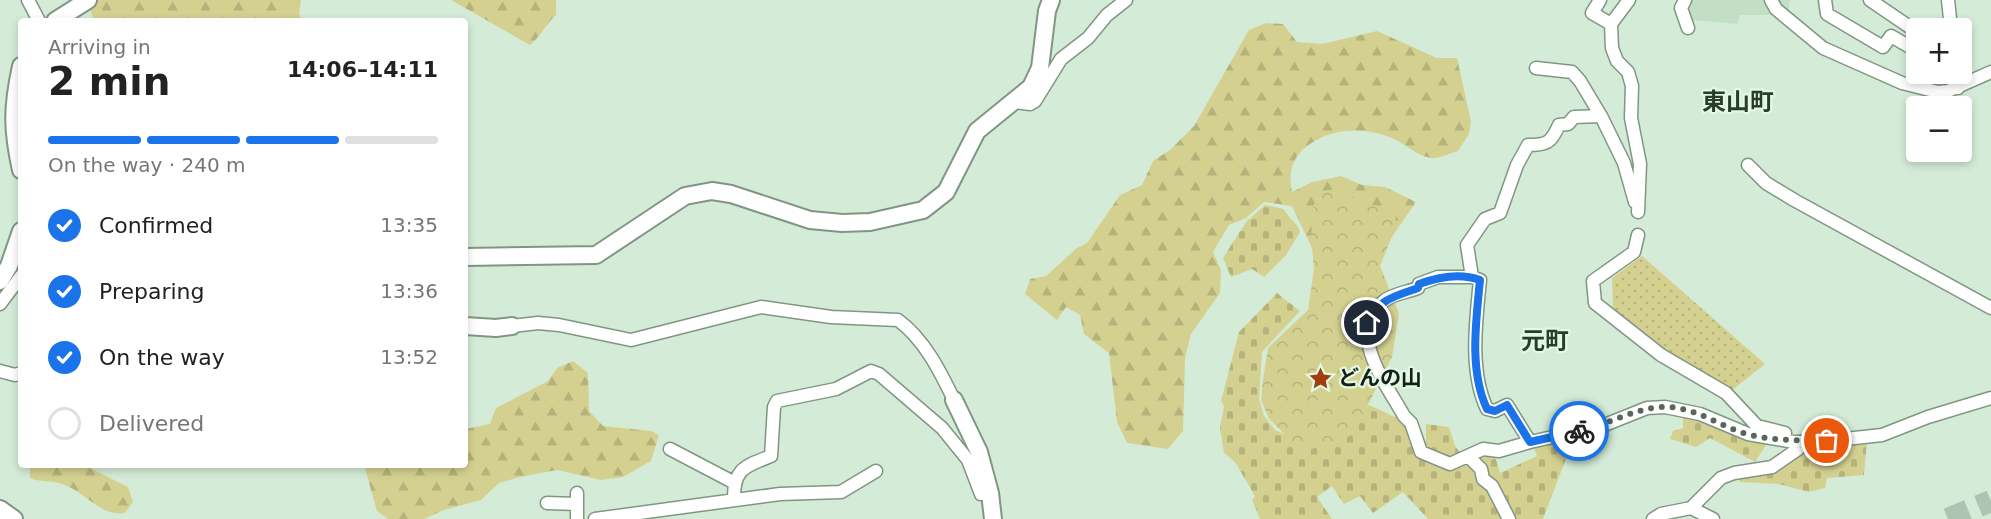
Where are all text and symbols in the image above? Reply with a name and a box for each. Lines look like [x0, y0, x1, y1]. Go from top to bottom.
map controls [1906, 18, 1972, 162]
button: + [1906, 18, 1972, 84]
text: Arriving in [48, 35, 151, 59]
text: 14:06–14:11 [287, 57, 438, 82]
text: 2 min [48, 59, 170, 104]
district label: 東山町 [1702, 88, 1774, 116]
button: − [1906, 96, 1972, 162]
text: On the way · 240 m [48, 153, 246, 177]
icon: check [48, 209, 81, 242]
text: Confirmed [99, 213, 213, 238]
text: 13:35 [380, 213, 438, 237]
icon: check [48, 275, 81, 308]
text: Preparing [99, 279, 205, 304]
text: 13:36 [380, 279, 438, 303]
pin [1341, 297, 1392, 348]
icon: home [1350, 306, 1383, 339]
district label: 元町 [1521, 327, 1569, 355]
icon: check [48, 341, 81, 374]
text: On the way [99, 345, 225, 370]
text: 13:52 [380, 345, 438, 369]
place icon: どんの山 [1307, 365, 1333, 391]
place label: どんの山 [1338, 366, 1422, 390]
courier [1549, 401, 1609, 461]
text: Delivered [99, 411, 204, 436]
icon: bike [1563, 415, 1596, 448]
pin [1801, 415, 1852, 466]
icon: bag [1810, 424, 1843, 457]

